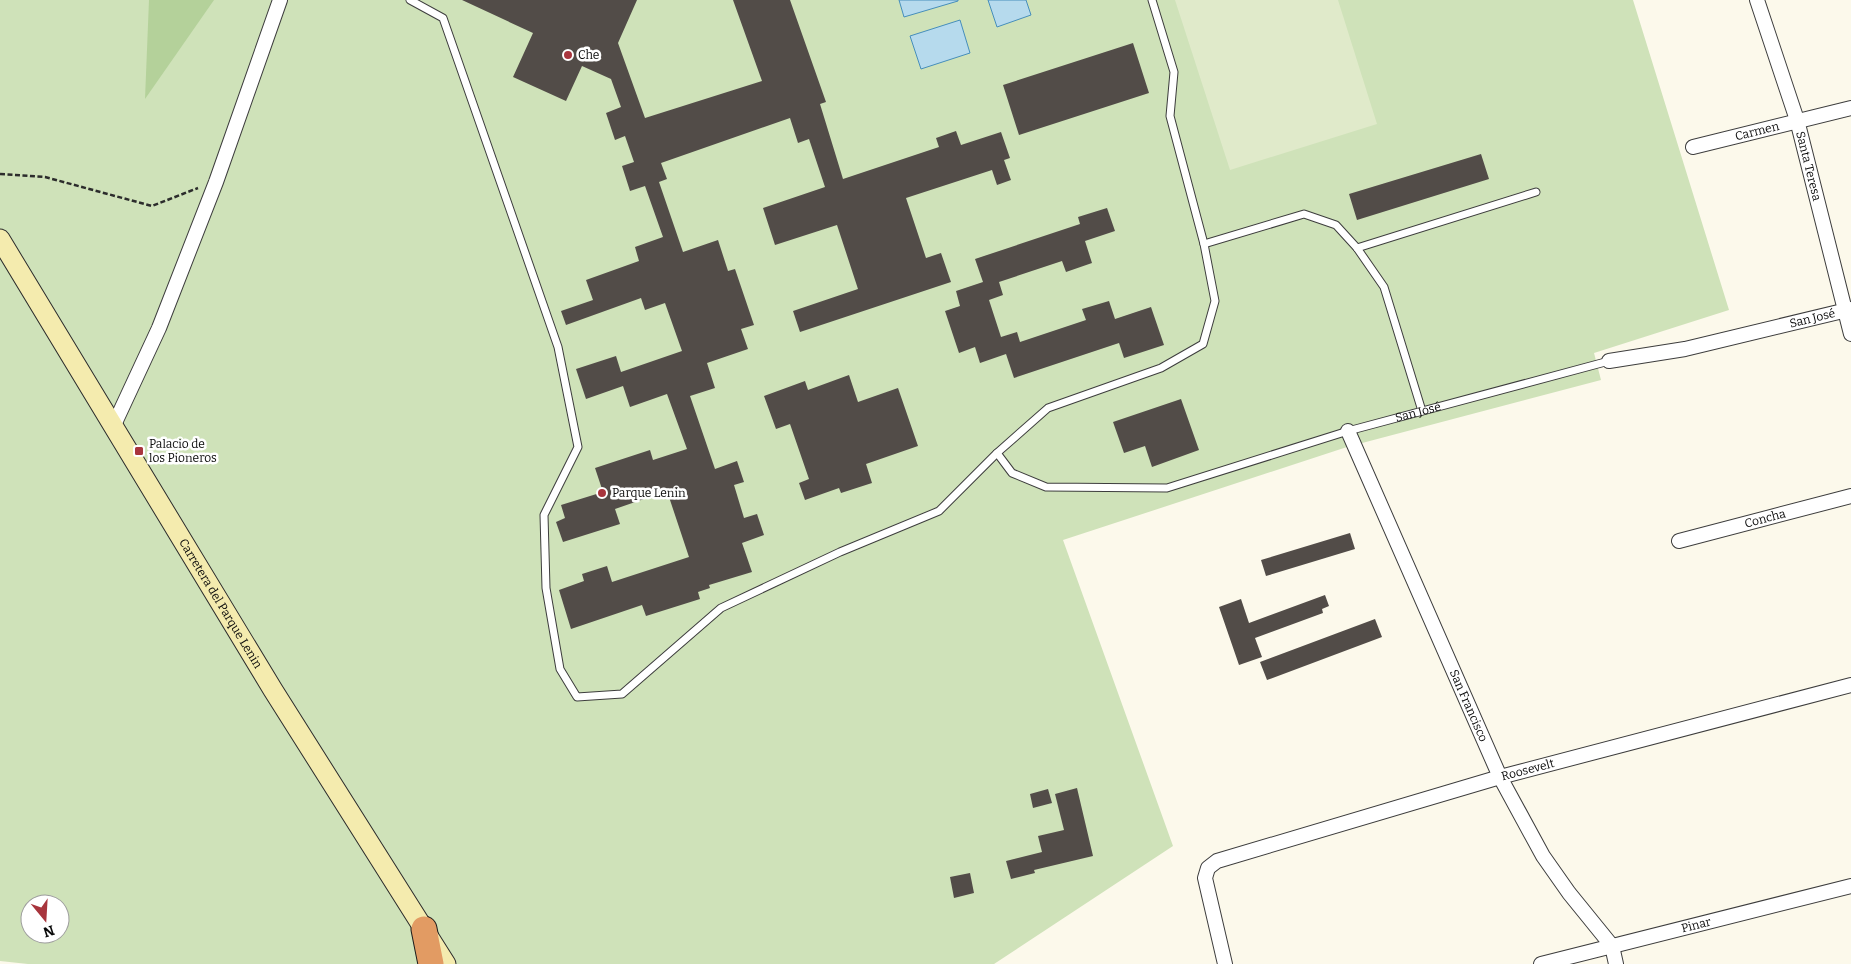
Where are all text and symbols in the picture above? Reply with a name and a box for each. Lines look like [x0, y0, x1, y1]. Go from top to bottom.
place label: Che [578, 48, 599, 62]
marker: Che [562, 49, 574, 61]
street label: Carmen [1734, 119, 1781, 143]
street label: Santa Teresa [1793, 130, 1824, 203]
street label: San José [1788, 306, 1837, 331]
street label: San José [1394, 399, 1442, 425]
place label: Palacio de los Pioneros [149, 437, 217, 465]
marker: Palacio de los Pioneros [133, 445, 145, 457]
place label: Parque Lenin [612, 486, 686, 500]
marker: Parque Lenin [596, 487, 608, 499]
street label: Concha [1743, 506, 1788, 531]
street label: Carretera del Parque Lenin [176, 536, 265, 671]
street label: San Francisco [1447, 667, 1491, 744]
street label: Roosevelt [1500, 756, 1556, 783]
north arrow [20, 894, 70, 944]
street label: Pinar [1680, 914, 1713, 935]
text: N [41, 921, 57, 941]

